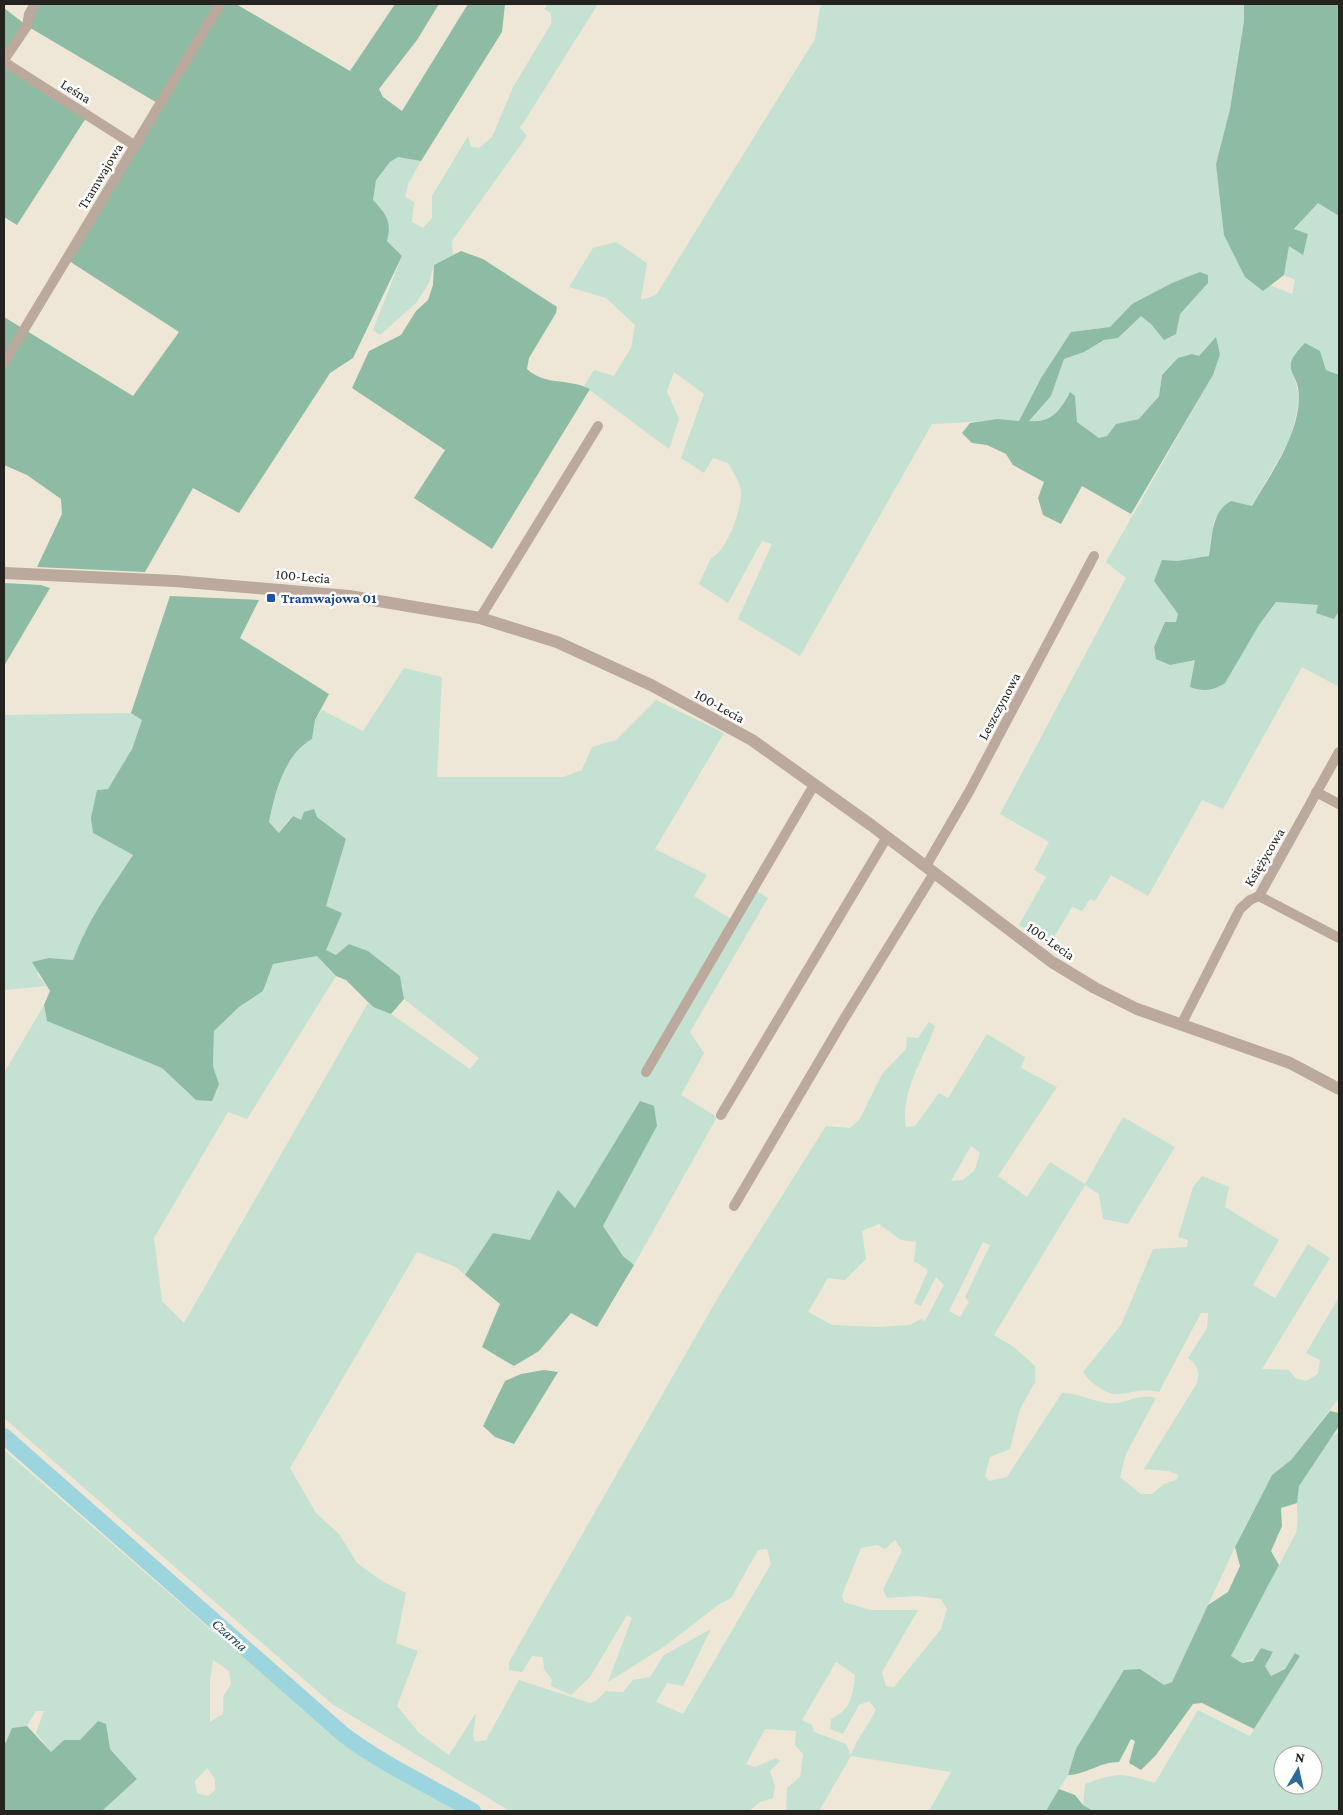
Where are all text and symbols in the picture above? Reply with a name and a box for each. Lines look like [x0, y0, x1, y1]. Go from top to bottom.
street label: Leśna [58, 76, 95, 107]
street label: Tramwajowa [74, 140, 127, 212]
street label: 100-Lecia [275, 566, 331, 586]
place label: Tramwajowa 01 [281, 590, 376, 607]
marker: Tramwajowa 01 [265, 592, 277, 604]
street label: Leszczynowa [975, 669, 1024, 742]
street label: 100-Lecia [692, 686, 748, 726]
street label: Księżycowa [1240, 825, 1288, 889]
street label: 100-Lecia [1024, 919, 1078, 964]
water label: Czarna [209, 1615, 251, 1655]
north arrow [1273, 1745, 1323, 1795]
text: N [1294, 1749, 1306, 1766]

